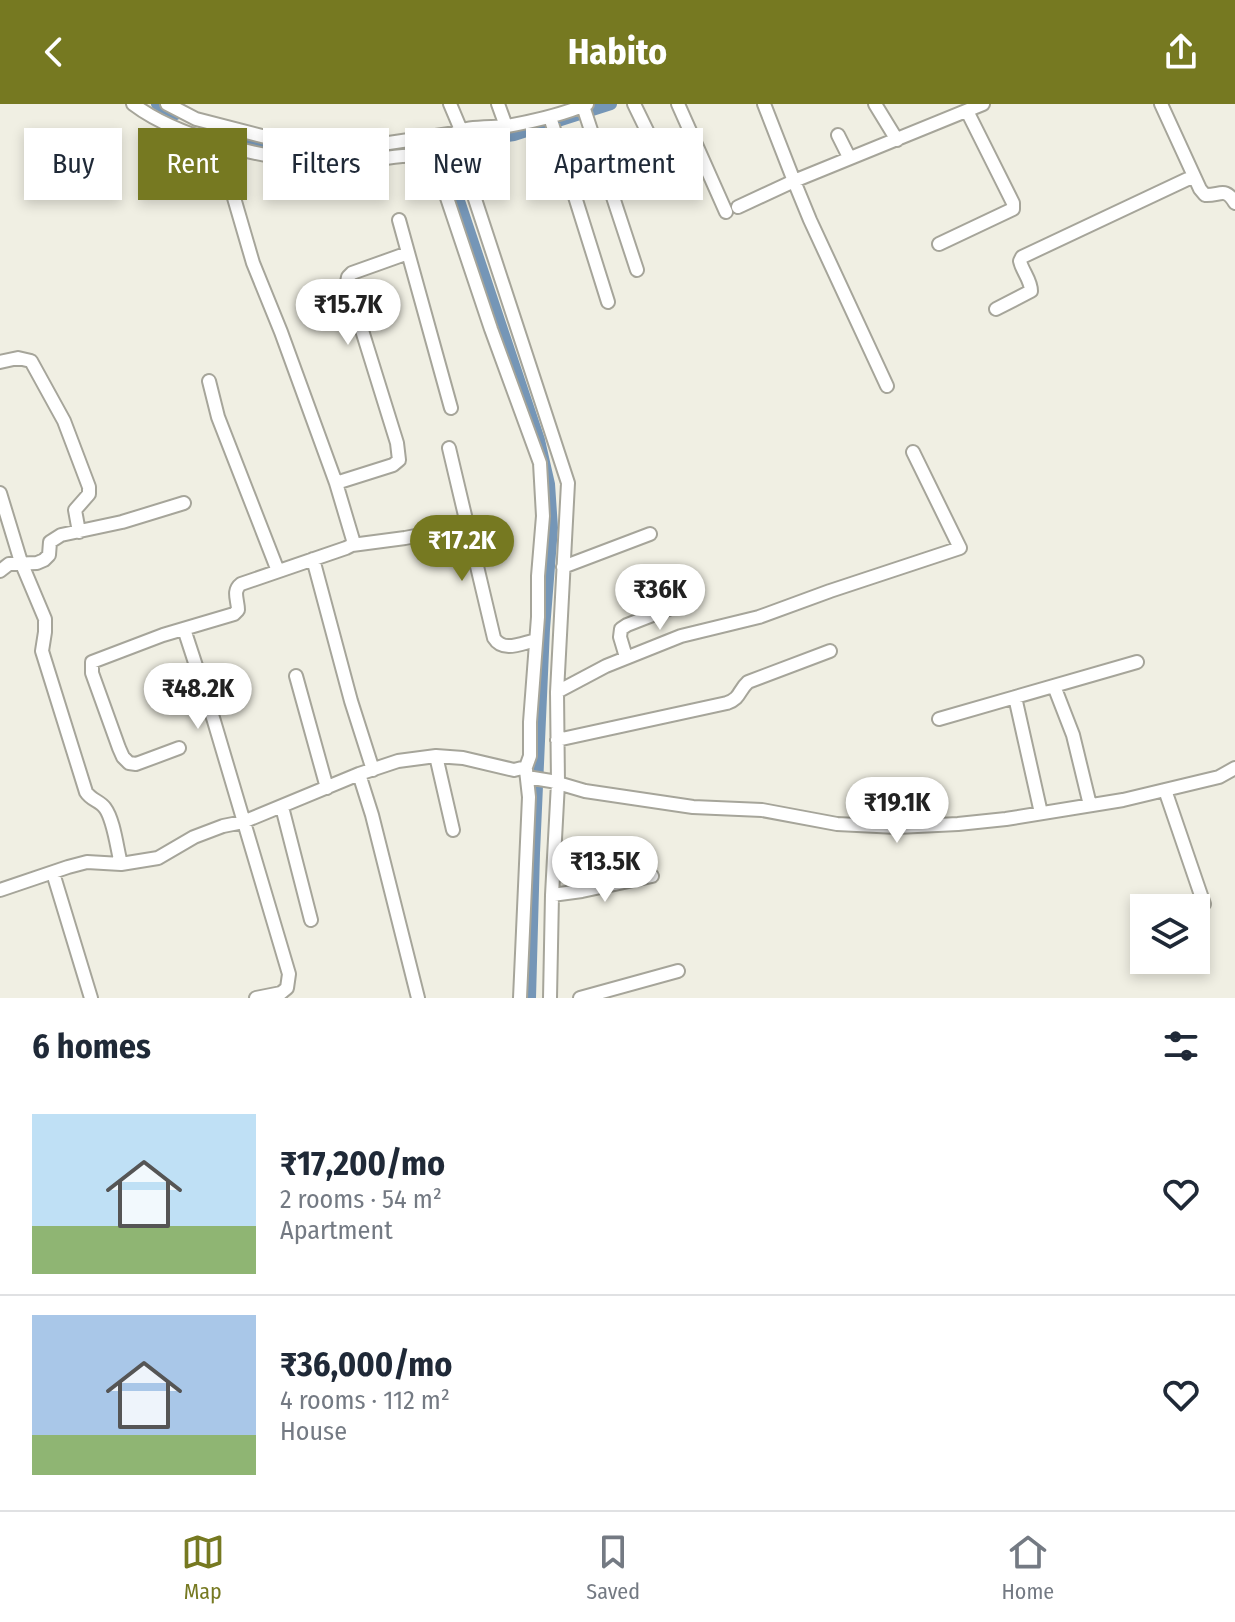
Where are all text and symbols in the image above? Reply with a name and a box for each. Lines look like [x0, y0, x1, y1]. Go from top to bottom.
icon: back [32, 30, 76, 74]
text: Habito [568, 30, 667, 74]
icon: share [1159, 30, 1203, 74]
chip: Buy [24, 128, 122, 200]
chip: Rent [138, 128, 247, 200]
chip: Filters [263, 128, 389, 200]
chip: New [405, 128, 510, 200]
chip: Apartment [526, 128, 703, 200]
pin: ₹15.7K [283, 279, 413, 347]
text: ₹15.7K [314, 289, 382, 320]
pin: ₹17.2K [397, 515, 527, 583]
text: ₹17.2K [428, 525, 496, 556]
pin: ₹36K [613, 564, 707, 632]
text: ₹36K [633, 574, 687, 605]
pin: ₹48.2K [133, 663, 263, 731]
text: ₹48.2K [162, 673, 234, 704]
pin: ₹19.1K [832, 777, 962, 845]
text: ₹19.1K [864, 787, 930, 818]
pin: ₹13.5K [540, 836, 670, 904]
text: ₹13.5K [570, 846, 640, 877]
map controls [1130, 894, 1210, 974]
button: layers [1130, 894, 1210, 974]
icon: filters [1159, 1024, 1203, 1068]
text: 6 homes [32, 1026, 151, 1067]
text: ₹17,200/mo [280, 1143, 445, 1184]
icon: home [96, 1146, 192, 1242]
icon: heart [1159, 1172, 1203, 1216]
text: 2 rooms · 54 m² [280, 1184, 442, 1215]
text: Apartment [280, 1215, 393, 1246]
text: ₹36,000/mo [280, 1344, 452, 1385]
icon: home [96, 1347, 192, 1443]
icon: heart [1159, 1373, 1203, 1417]
text: 4 rooms · 112 m² [280, 1385, 450, 1416]
text: House [280, 1416, 347, 1447]
tab: Map [181, 1530, 225, 1605]
tab: Saved [586, 1530, 640, 1605]
tab: Home [1002, 1530, 1054, 1605]

